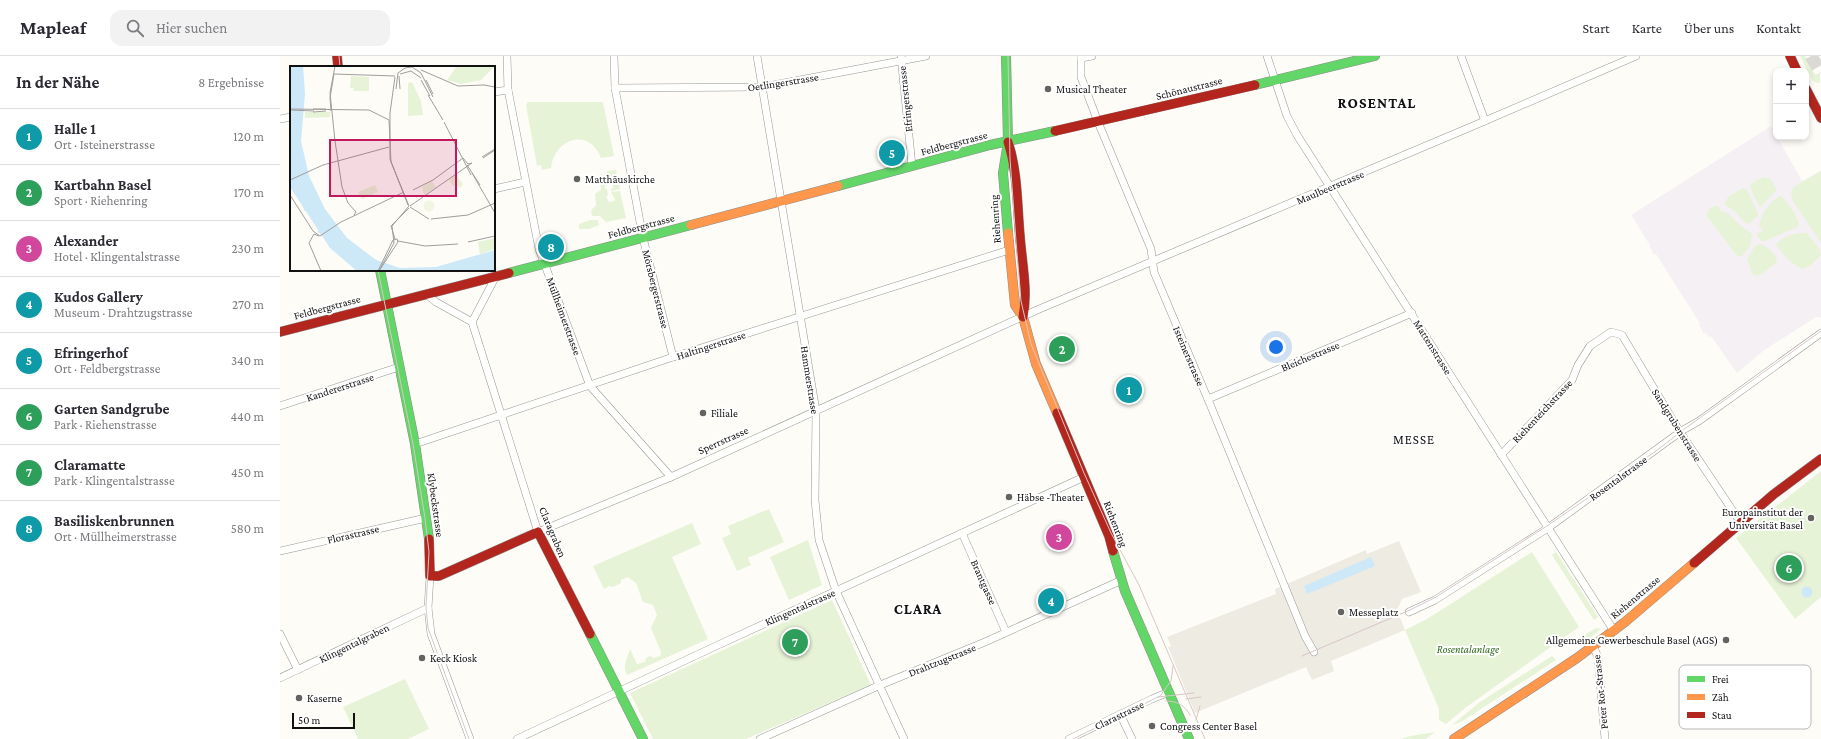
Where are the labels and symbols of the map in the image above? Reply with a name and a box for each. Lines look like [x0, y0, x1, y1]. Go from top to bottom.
street label: Efringerstrasse [896, 65, 915, 132]
inset map [290, 66, 495, 271]
street label: Oetlingerstrasse [747, 70, 820, 95]
street label: Schönaustrasse [1155, 74, 1224, 102]
place label: Musical Theater [1056, 83, 1127, 95]
marker: Musical Theater [1043, 84, 1053, 94]
district label: ROSENTAL [1338, 95, 1416, 111]
street label: Feldbergstrasse [919, 128, 989, 159]
pin: 5 [879, 138, 905, 168]
street label: Maulbeerstrasse [1294, 167, 1366, 207]
place label: Matthäuskirche [585, 173, 655, 185]
marker: Matthäuskirche [572, 174, 582, 184]
street label: Riehenring [987, 194, 1004, 244]
street label: Feldbergstrasse [606, 211, 676, 242]
pin: 8 [538, 232, 564, 262]
street label: Mörsbergerstrasse [639, 248, 672, 330]
street label: Müllheimerstrasse [544, 275, 584, 357]
street label: Feldbergstrasse [292, 292, 362, 323]
street label: Mattenstrasse [1411, 317, 1455, 377]
street label: Isteinerstrasse [1171, 324, 1207, 388]
street label: Haltingerstrasse [675, 328, 747, 363]
pin: 2 [1049, 334, 1075, 364]
your location [1266, 337, 1286, 357]
street label: Bleichestrasse [1279, 338, 1341, 374]
street label: Hammerstrasse [799, 345, 821, 415]
street label: Kandererstrasse [305, 370, 375, 404]
pin: 1 [1116, 375, 1142, 405]
street label: Riehenteichstrasse [1510, 377, 1575, 445]
street label: Sandgrubenstrasse [1649, 386, 1704, 464]
place label: Filiale [711, 407, 738, 419]
marker: Filiale [698, 408, 708, 418]
street label: Sperrstrasse [696, 424, 751, 457]
district label: MESSE [1393, 432, 1435, 447]
street label: Rosentalstrasse [1587, 453, 1649, 503]
street label: Klybeckstrasse [425, 472, 446, 538]
place label: Häbse -Theater [1017, 491, 1084, 503]
marker: Häbse -Theater [1004, 492, 1014, 502]
street label: Riehenring [1101, 499, 1131, 550]
street label: Claragraben [536, 505, 569, 560]
place label: Europainstitut der Universität Basel [1722, 506, 1803, 531]
marker: Europainstitut der Universität Basel [1806, 513, 1816, 523]
street label: Florastrasse [326, 522, 380, 546]
pin: 3 [1046, 522, 1072, 552]
pin: 6 [1776, 553, 1802, 583]
street label: Brantgasse [968, 558, 999, 607]
street label: Riehenstrasse [1608, 573, 1662, 621]
street label: Klingentalstrasse [763, 586, 838, 629]
pin: 4 [1038, 586, 1064, 616]
district label: CLARA [894, 601, 942, 617]
place label: Messeplatz [1349, 606, 1399, 619]
marker: Messeplatz [1336, 607, 1346, 617]
street label: Klingentalgraben [317, 621, 391, 666]
pin: 7 [782, 627, 808, 657]
place label: Allgemeine Gewerbeschule Basel (AGS) [1546, 634, 1718, 647]
marker: Allgemeine Gewerbeschule Basel (AGS) [1721, 635, 1731, 645]
street label: Drahtzugstrasse [907, 641, 978, 680]
park label: Rosentalanlage [1437, 643, 1500, 656]
place label: Keck Kiosk [430, 652, 478, 664]
marker: Keck Kiosk [417, 653, 427, 663]
street label: Peter Rot-Strasse [1590, 654, 1610, 730]
legend [1679, 665, 1811, 729]
text: Frei [1712, 673, 1729, 685]
text: Zäh [1712, 691, 1729, 703]
place label: Kaserne [307, 692, 342, 704]
marker: Kaserne [294, 693, 304, 703]
street label: Clarastrasse [1092, 698, 1146, 732]
text: Stau [1712, 709, 1732, 721]
scale bar [292, 711, 355, 730]
place label: Congress Center Basel [1160, 720, 1257, 733]
marker: Congress Center Basel [1147, 721, 1157, 731]

